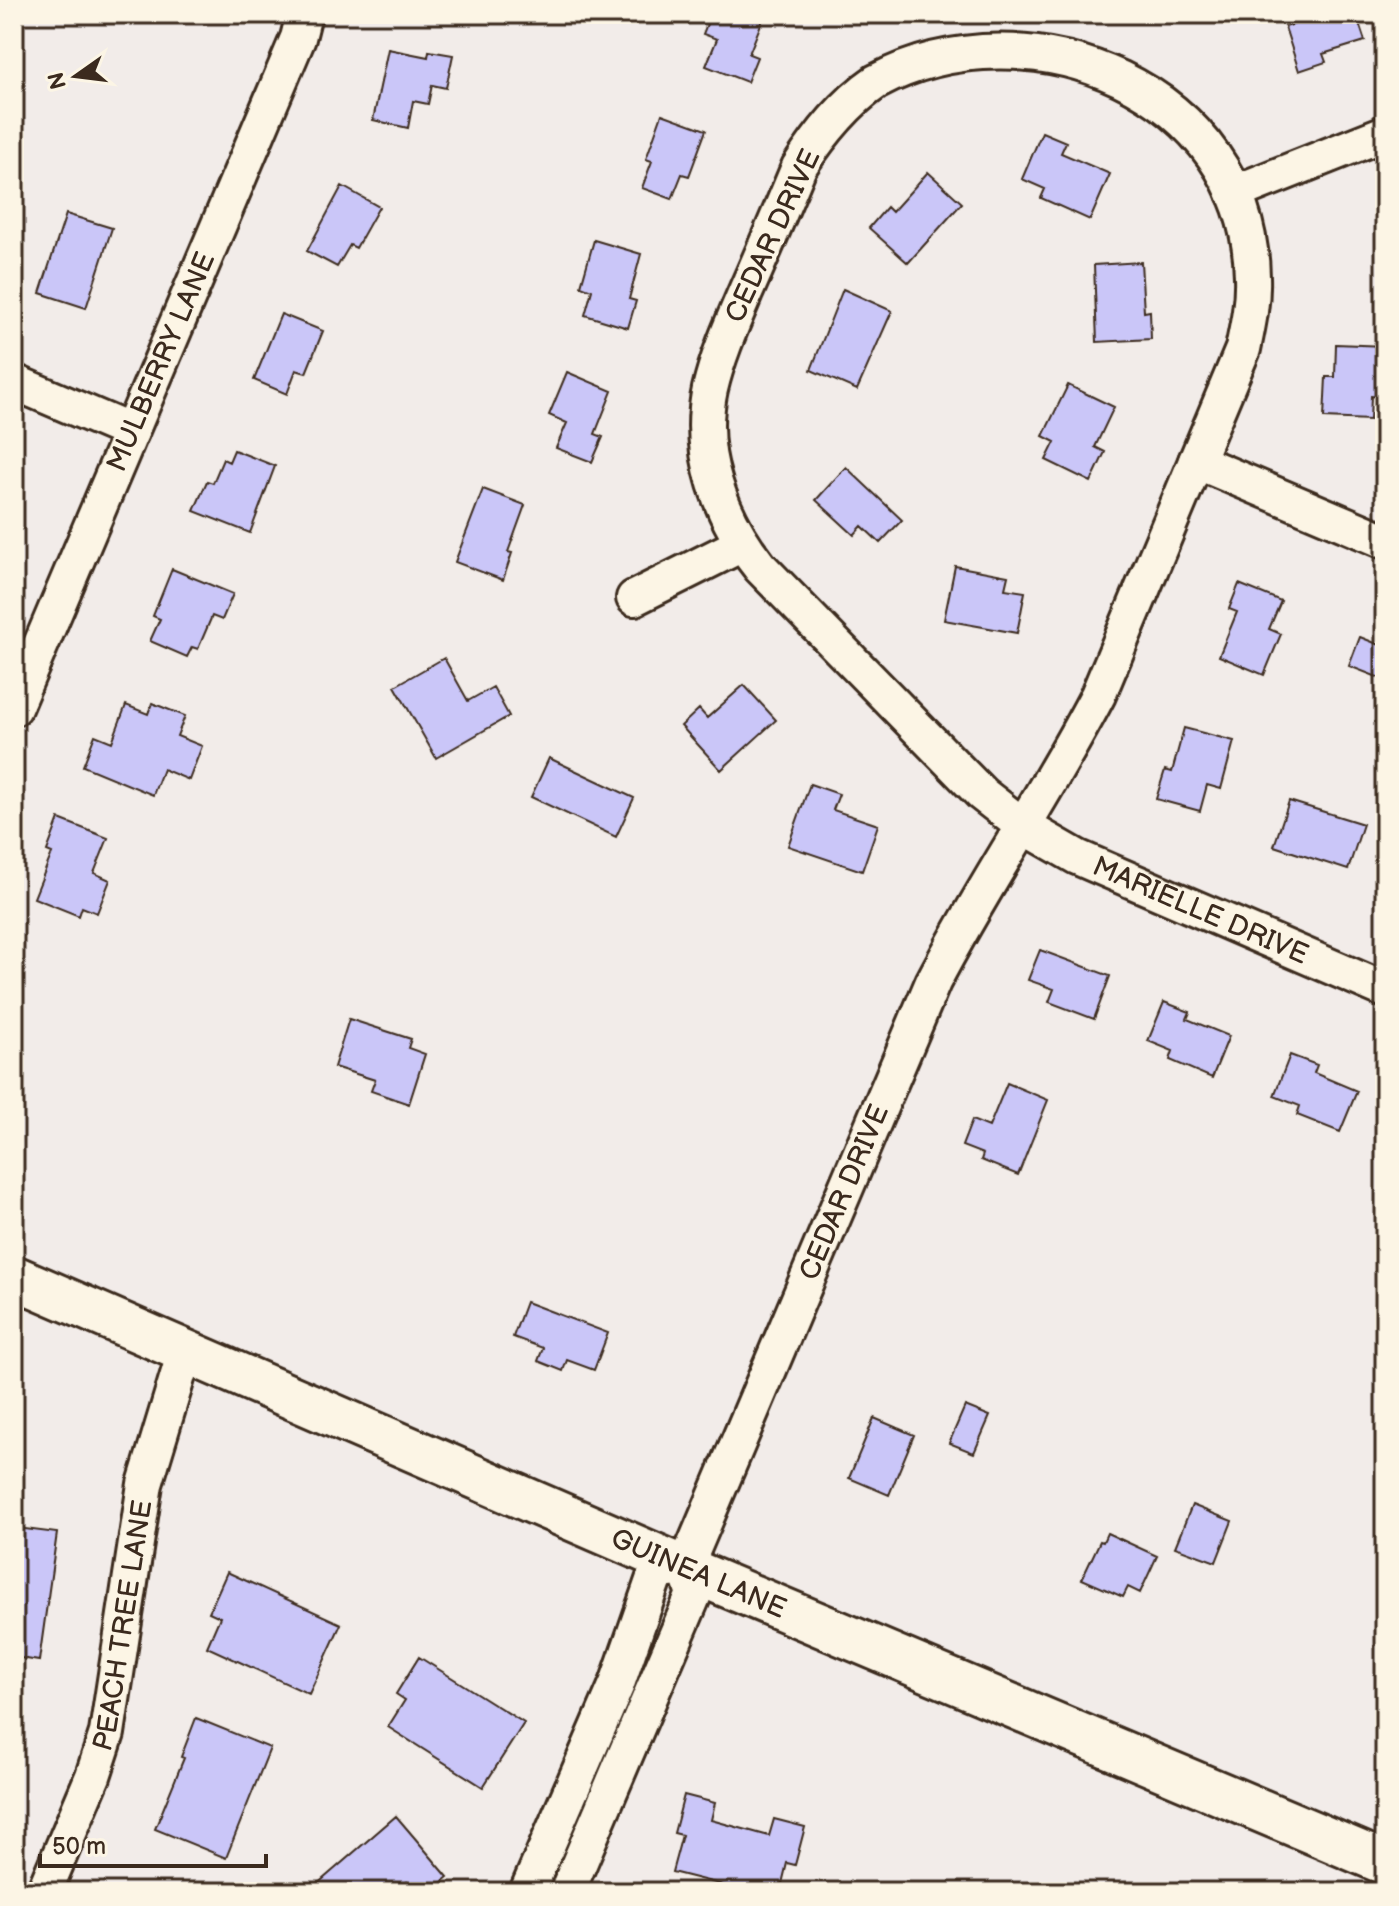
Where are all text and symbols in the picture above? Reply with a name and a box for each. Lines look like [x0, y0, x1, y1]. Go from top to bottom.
north arrow [36, 36, 116, 116]
text: N [43, 69, 73, 92]
street label: CEDAR DRIVE [718, 144, 828, 328]
street label: MULBERRY LANE [100, 247, 222, 476]
street label: MARIELLE DRIVE [1088, 849, 1313, 971]
street label: CEDAR DRIVE [792, 1100, 896, 1285]
street label: PEACH TREE LANE [86, 1498, 159, 1755]
street label: GUINEA LANE [606, 1521, 791, 1625]
scale bar [40, 1818, 266, 1868]
text: 50 m [52, 1832, 106, 1861]

